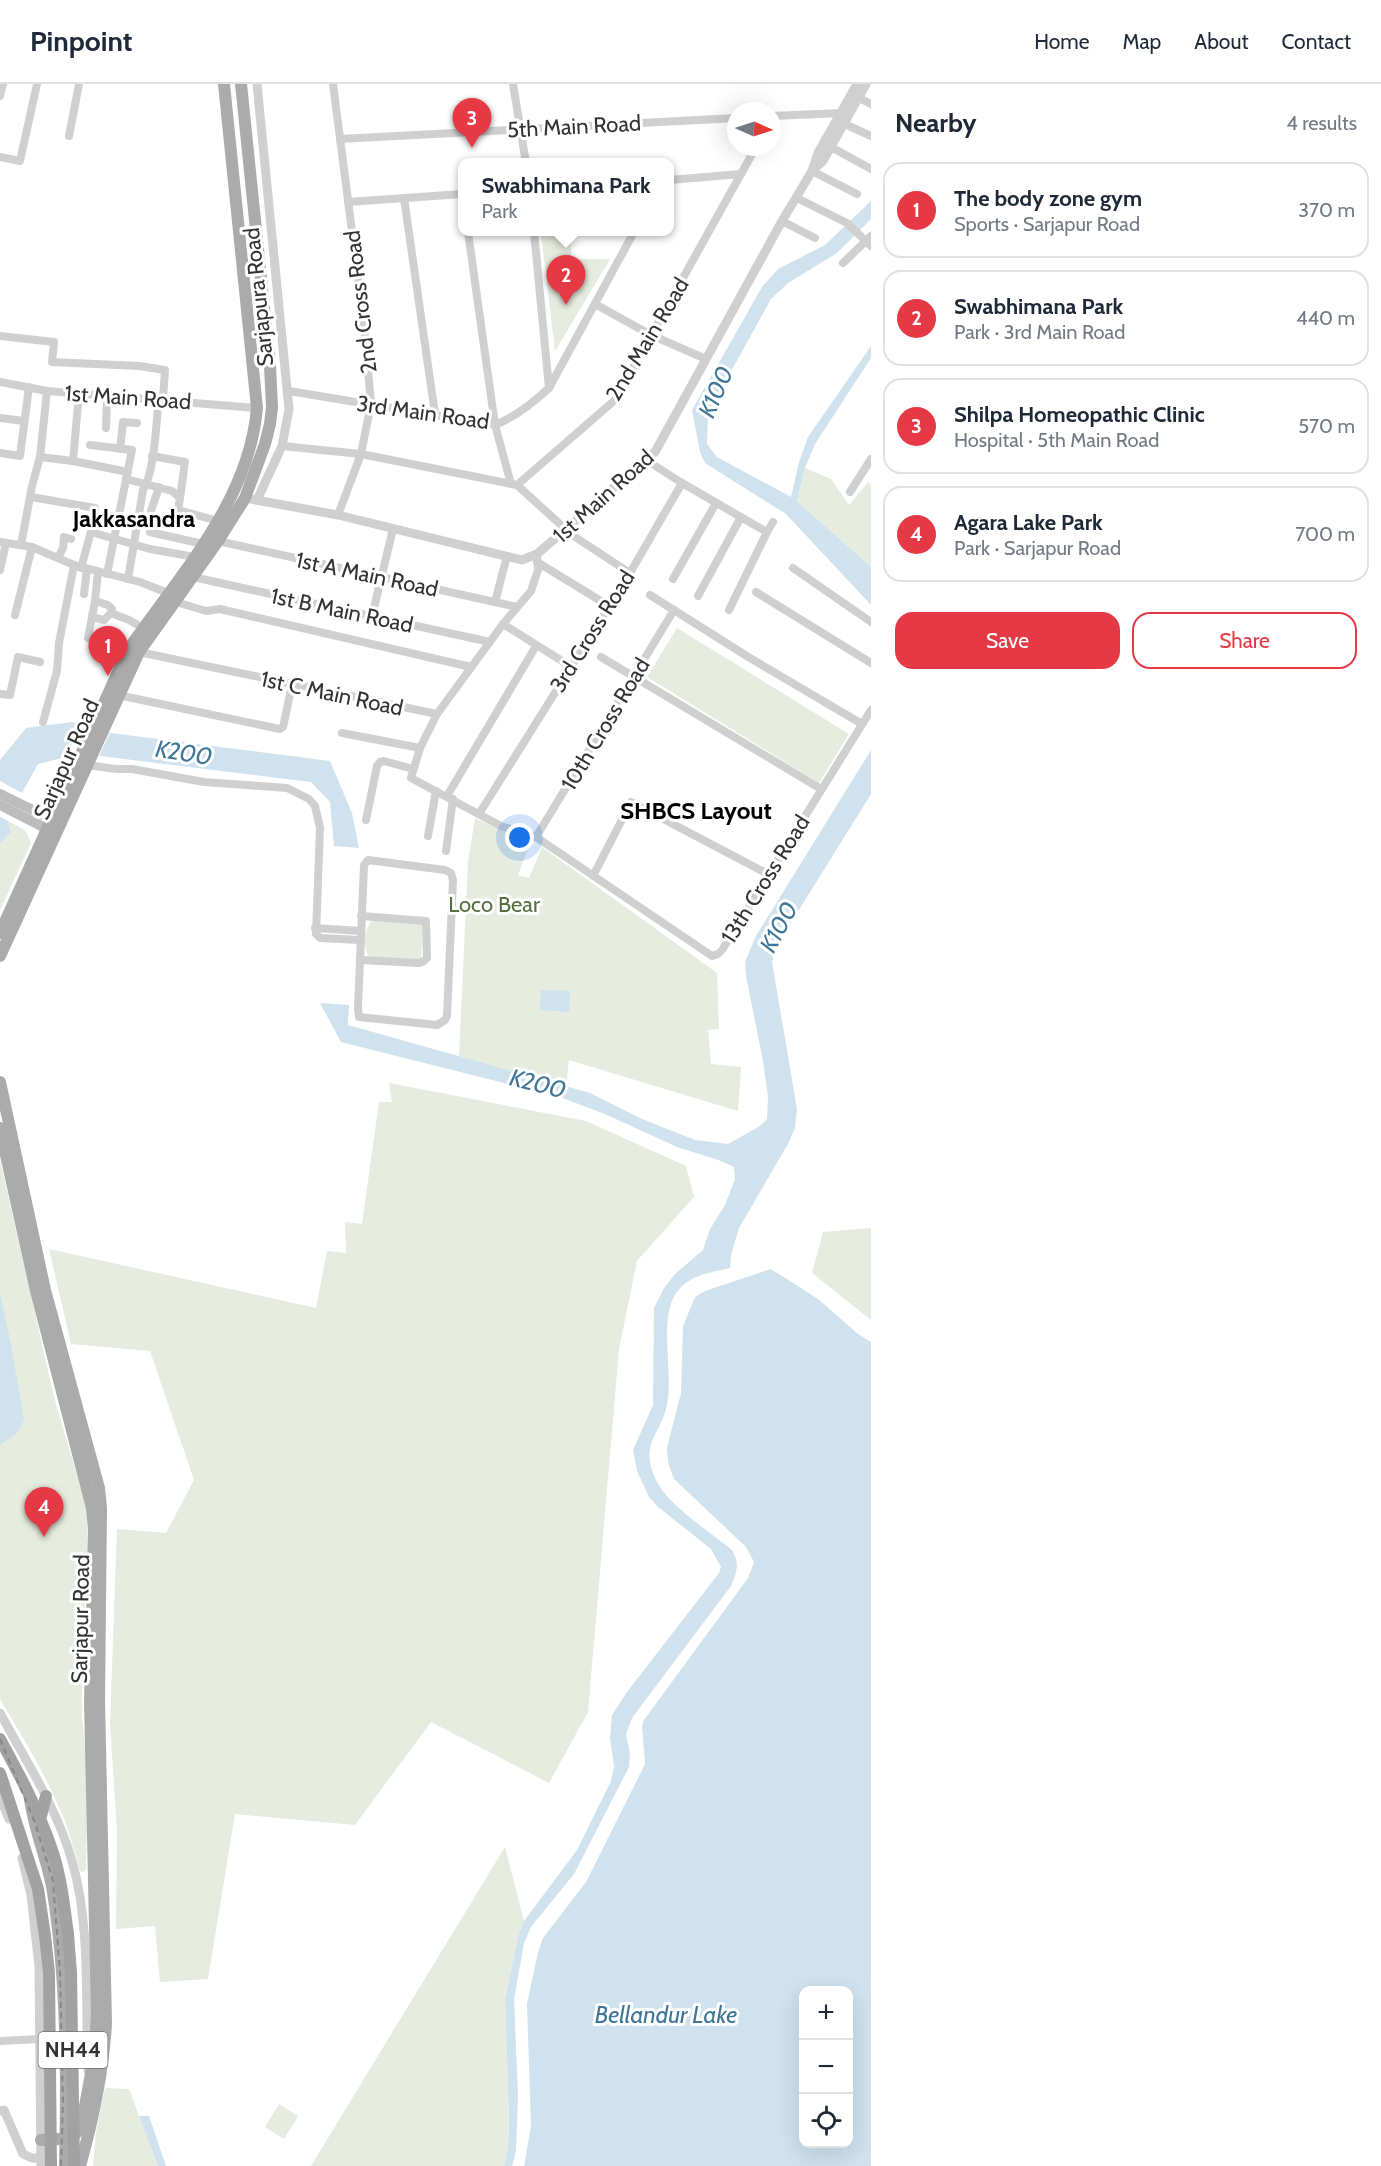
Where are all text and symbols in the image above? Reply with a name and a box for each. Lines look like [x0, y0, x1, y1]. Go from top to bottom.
text: Pinpoint [30, 24, 132, 58]
text: Home [1034, 29, 1090, 54]
text: Map [1123, 29, 1161, 54]
text: About [1194, 29, 1248, 54]
text: Contact [1281, 29, 1351, 54]
pin: 3 [452, 98, 492, 148]
north arrow [727, 102, 781, 156]
text: Nearby [895, 107, 976, 139]
street label: 5th Main Road [506, 110, 642, 143]
text: 4 results [1286, 111, 1357, 135]
popup [458, 158, 674, 236]
text: Swabhimana Park [481, 172, 651, 199]
text: The body zone gym [954, 185, 1142, 212]
text: 1 [913, 198, 920, 222]
text: 370 m [1298, 198, 1355, 222]
text: Park [481, 199, 517, 223]
text: Sports · Sarjapur Road [954, 212, 1140, 236]
street label: Sarjapura Road [238, 226, 279, 368]
street label: 2nd Cross Road [338, 229, 383, 375]
pin: 2 [546, 256, 586, 305]
street label: 2nd Main Road [600, 273, 695, 406]
text: Swabhimana Park [954, 293, 1123, 320]
text: 2 [911, 306, 922, 330]
text: 440 m [1296, 306, 1355, 330]
text: Park · 3rd Main Road [954, 320, 1125, 344]
water label: K100 [692, 362, 739, 422]
street label: 1st Main Road [64, 380, 192, 415]
street label: 3rd Main Road [355, 390, 491, 435]
text: Shilpa Homeopathic Clinic [954, 401, 1205, 428]
text: 3 [911, 414, 922, 438]
text: 570 m [1298, 414, 1355, 438]
text: Hospital · 5th Main Road [954, 428, 1159, 452]
street label: 1st Main Road [547, 444, 659, 549]
district label: Jakkasandra [72, 504, 195, 533]
text: Agara Lake Park [954, 509, 1103, 536]
text: 4 [910, 522, 923, 546]
text: 700 m [1295, 522, 1355, 546]
text: Park · Sarjapur Road [954, 536, 1121, 560]
street label: 1st A Main Road [293, 546, 441, 603]
street label: 3rd Cross Road [544, 565, 641, 697]
street label: 1st B Main Road [268, 582, 415, 639]
button: Save [895, 612, 1120, 669]
button: Share [1132, 612, 1357, 669]
pin: 1 [88, 626, 128, 676]
street label: 10th Cross Road [555, 653, 656, 795]
street label: 1st C Main Road [258, 665, 406, 722]
street label: Sarjapur Road [28, 695, 105, 824]
water label: K200 [154, 734, 215, 771]
district label: SHBCS Layout [620, 796, 772, 825]
street label: 13th Cross Road [715, 810, 816, 949]
your location [505, 823, 534, 852]
park label: Loco Bear [448, 891, 540, 918]
water label: K100 [753, 897, 804, 957]
water label: K200 [507, 1063, 569, 1105]
pin: 4 [24, 1488, 63, 1537]
street label: Sarjapur Road [66, 1554, 95, 1684]
map controls [799, 1986, 853, 2148]
button: + [799, 1986, 853, 2040]
water label: Bellandur Lake [595, 2000, 737, 2029]
road number: NH44 [38, 2032, 107, 2068]
button: − [799, 2040, 853, 2094]
button: locate [799, 2094, 853, 2148]

